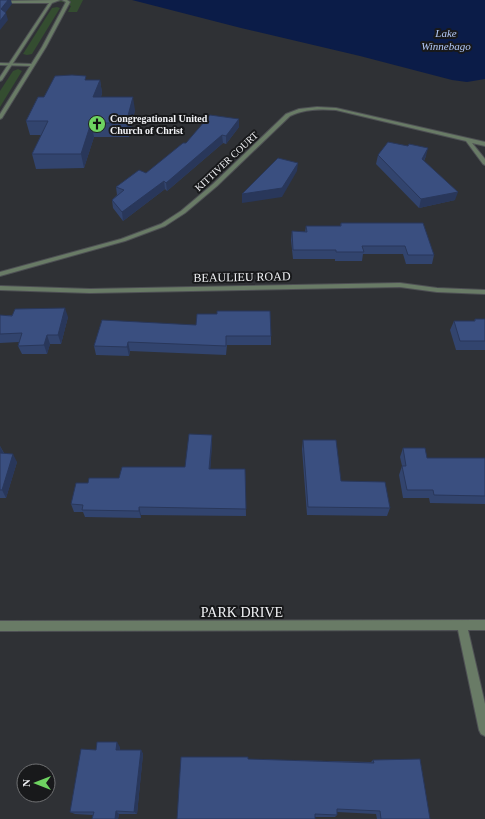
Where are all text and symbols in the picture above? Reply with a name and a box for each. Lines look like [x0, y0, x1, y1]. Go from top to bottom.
water label: Lake Winnebago [421, 27, 471, 52]
place label: Congregational United Church of Christ [110, 113, 208, 136]
church icon: Congregational United Church of Christ [87, 114, 107, 134]
street label: KITTIVER COURT [193, 129, 260, 193]
street label: BEAULIEU ROAD [193, 269, 291, 285]
street label: PARK DRIVE [201, 605, 283, 620]
north arrow [16, 763, 56, 803]
text: N [20, 779, 32, 787]

